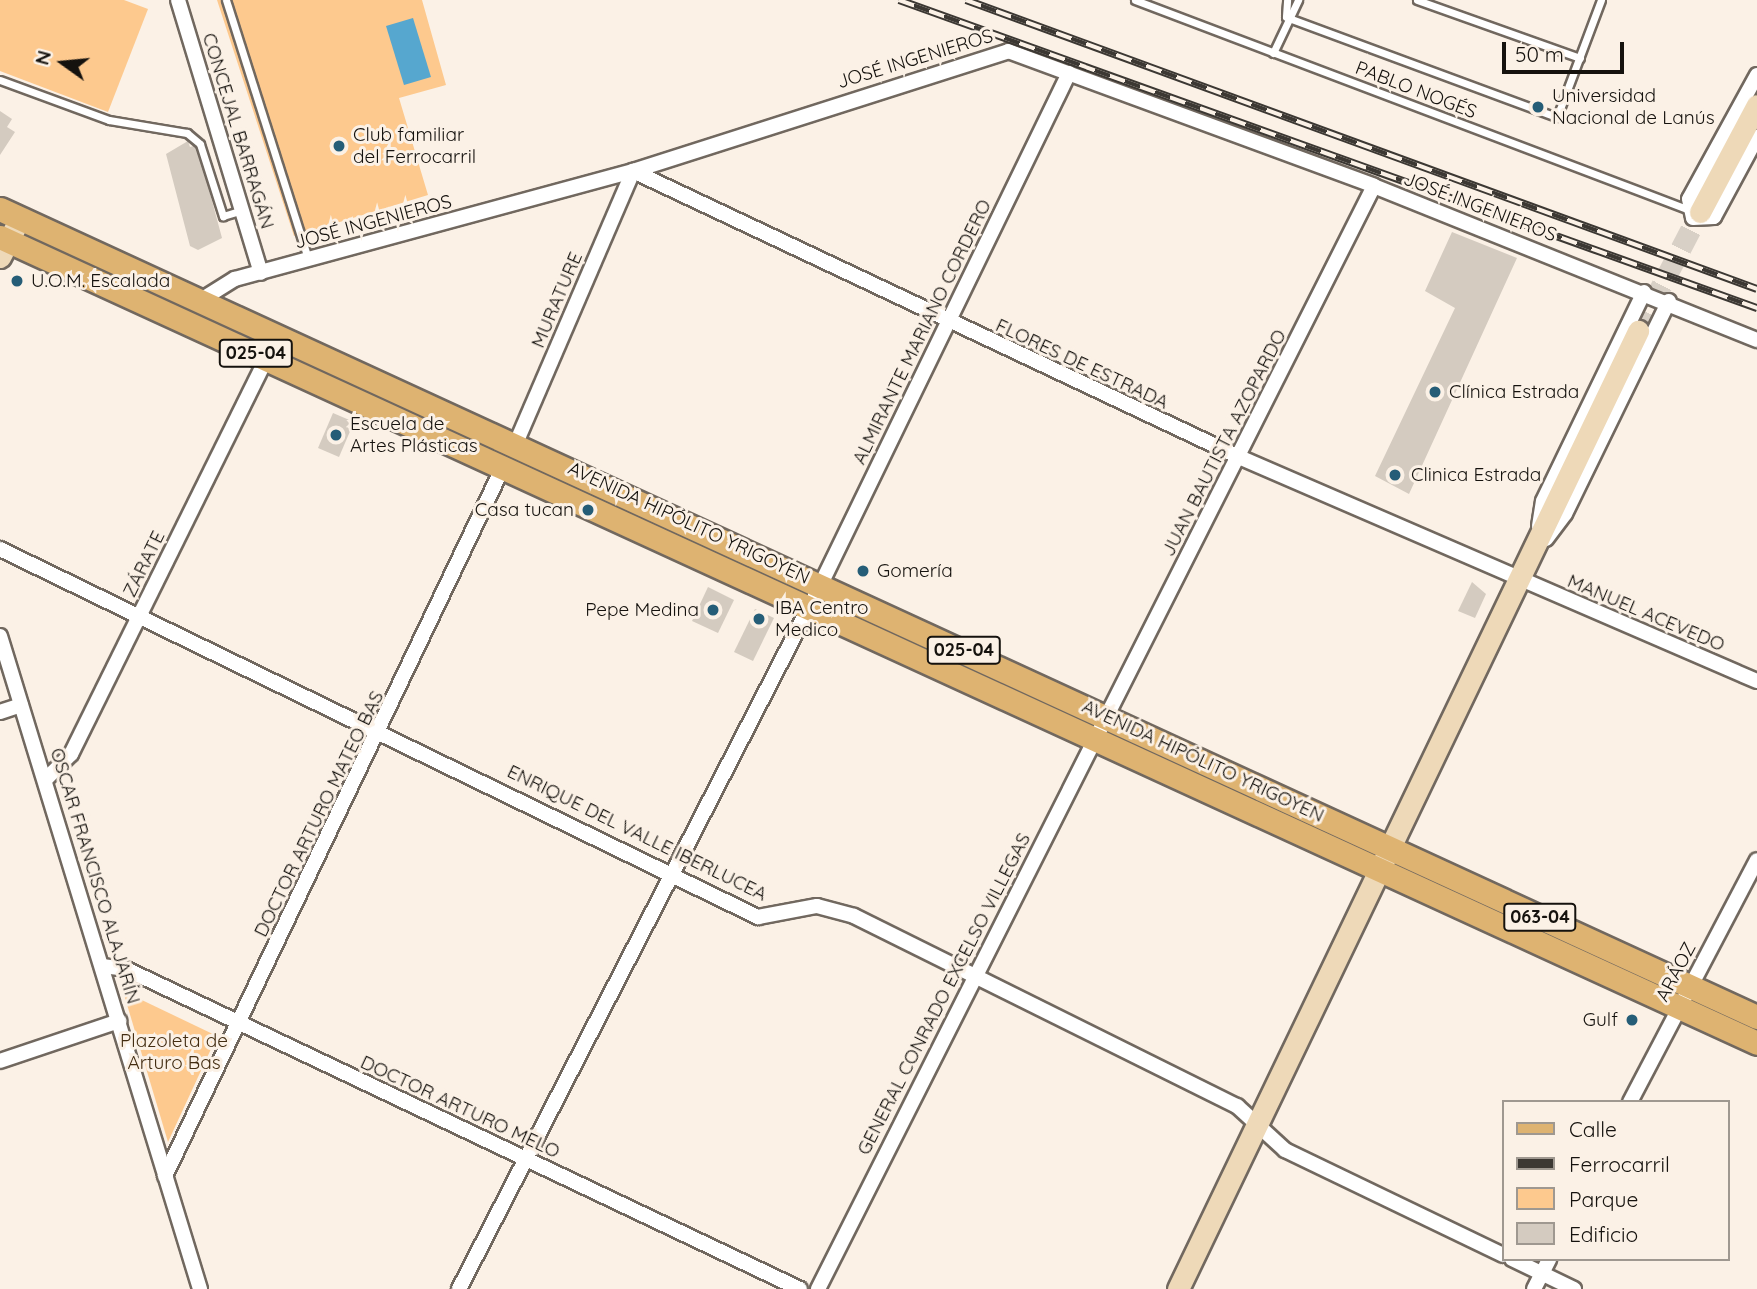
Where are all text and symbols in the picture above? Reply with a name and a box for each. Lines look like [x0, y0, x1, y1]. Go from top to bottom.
street label: JOSÉ INGENIEROS [834, 24, 996, 94]
north arrow [28, 28, 98, 98]
scale bar [1505, 28, 1628, 72]
street label: CONCEJAL BARRAGÁN [197, 30, 279, 232]
text: 50 m [1515, 41, 1564, 67]
text: N [29, 48, 56, 67]
street label: PABLO NOGÉS [1352, 56, 1480, 124]
place label: Universidad Nacional de Lanús [1552, 85, 1715, 129]
marker: Universidad Nacional de Lanús [1530, 99, 1546, 115]
place label: Club familiar del Ferrocarril [353, 124, 476, 168]
marker: Club familiar del Ferrocarril [331, 138, 347, 154]
street label: JOSÉ INGENIEROS [1400, 167, 1560, 247]
street label: JOSÉ INGENIEROS [292, 190, 454, 254]
street label: ALMIRANTE MARIANO CORDERO [848, 196, 996, 468]
street label: MURATURE [527, 249, 587, 351]
place label: U.O.M. Escalada [31, 270, 170, 292]
marker: U.O.M. Escalada [9, 273, 25, 289]
street label: FLORES DE ESTRADA [992, 314, 1172, 414]
street label: JUAN BAUTISTA AZOPARDO [1157, 326, 1291, 560]
road number: 025-04 [218, 338, 294, 368]
place label: Clínica Estrada [1449, 381, 1579, 403]
marker: Clínica Estrada [1427, 384, 1443, 400]
place label: Escuela de Artes Plásticas [350, 413, 478, 457]
marker: Escuela de Artes Plásticas [328, 427, 344, 443]
street label: AVENIDA HIPÓLITO YRIGOYEN [564, 457, 814, 589]
place label: Clinica Estrada [1411, 464, 1541, 486]
marker: Clinica Estrada [1385, 465, 1405, 485]
place label: Casa tucan [475, 499, 574, 521]
marker: Casa tucan [580, 502, 596, 518]
street label: ZÁRATE [118, 527, 170, 601]
place label: Gomería [877, 560, 953, 582]
marker: Gomería [855, 563, 871, 579]
street label: MANUEL ACEVEDO [1564, 570, 1728, 656]
place label: IBA Centro Medico [775, 597, 869, 641]
place label: Pepe Medina [585, 599, 699, 621]
marker: Pepe Medina [705, 602, 721, 618]
marker: IBA Centro Medico [749, 609, 769, 629]
road number: 025-04 [926, 636, 1002, 664]
street label: DOCTOR ARTURO MATEO BAS [249, 687, 389, 941]
street label: AVENIDA HIPÓLITO YRIGOYEN [1078, 695, 1328, 827]
street label: OSCAR FRANCISCO ALAJARÍN [45, 745, 145, 1007]
street label: ENRIQUE DEL VALLE IBERLUCEA [503, 760, 771, 906]
street label: GENERAL CONRADO EXCELSO VILLEGAS [853, 829, 1035, 1159]
road number: 063-04 [1503, 902, 1577, 932]
street label: ARÁOZ [1651, 938, 1701, 1006]
place label: Gulf [1583, 1009, 1618, 1031]
marker: Gulf [1624, 1012, 1640, 1028]
park label: Plazoleta de Arturo Bas [120, 1030, 228, 1074]
street label: DOCTOR ARTURO MELO [357, 1051, 563, 1163]
legend [1502, 1100, 1729, 1261]
text: Calle [1569, 1116, 1617, 1142]
text: Ferrocarril [1569, 1151, 1670, 1177]
text: Parque [1569, 1186, 1638, 1212]
text: Edificio [1569, 1221, 1638, 1247]

